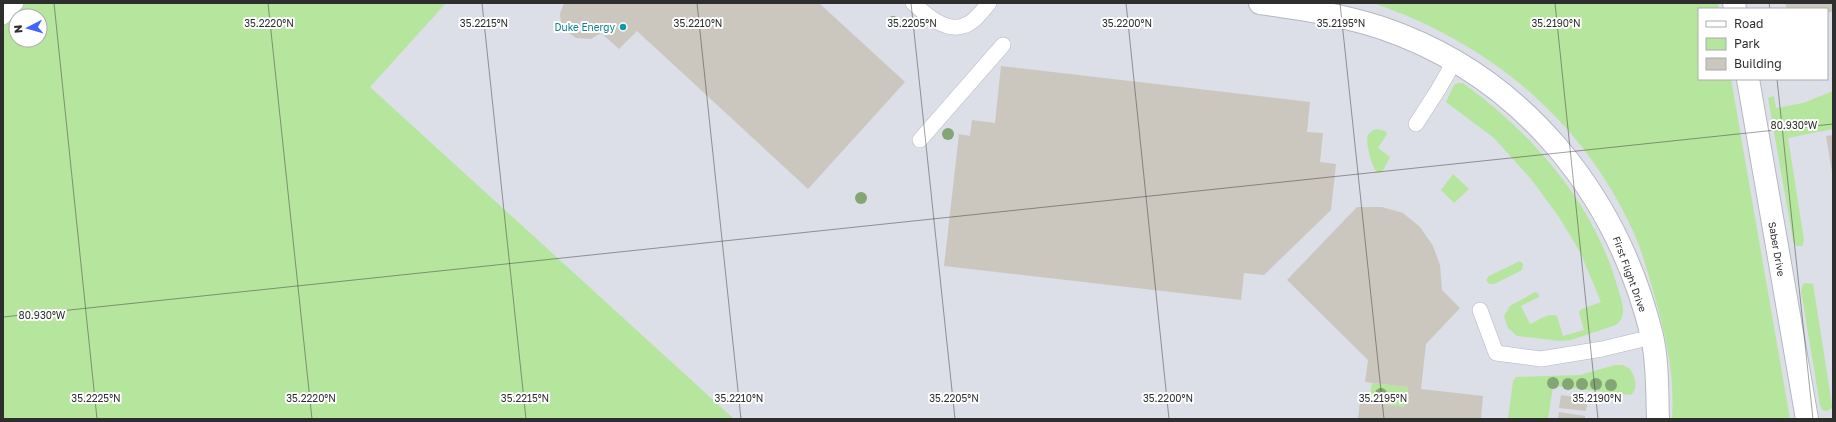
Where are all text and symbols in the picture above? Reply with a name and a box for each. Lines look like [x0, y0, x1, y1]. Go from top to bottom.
north arrow [8, 8, 48, 48]
legend [1698, 8, 1828, 80]
text: Road [1734, 16, 1763, 31]
text: 35.2220°N [244, 17, 294, 29]
text: 35.2215°N [460, 17, 508, 29]
text: 35.2210°N [674, 17, 722, 29]
text: 35.2205°N [887, 17, 937, 29]
text: 35.2200°N [1102, 17, 1152, 29]
text: 35.2195°N [1317, 17, 1365, 29]
text: 35.2190°N [1531, 17, 1581, 29]
place label: Duke Energy [555, 21, 615, 33]
marker: Duke Energy [618, 22, 628, 32]
text: N [11, 24, 24, 34]
text: Park [1734, 36, 1760, 51]
text: Building [1734, 56, 1782, 71]
text: 80.930°W [1771, 119, 1818, 131]
street label: Saber Drive [1766, 221, 1788, 277]
street label: First Flight Drive [1611, 235, 1649, 314]
text: 80.930°W [19, 309, 66, 321]
text: 35.2225°N [71, 392, 121, 404]
text: 35.2220°N [286, 392, 336, 404]
text: 35.2215°N [501, 392, 549, 404]
text: 35.2210°N [715, 392, 763, 404]
text: 35.2205°N [929, 392, 979, 404]
text: 35.2200°N [1143, 392, 1193, 404]
text: 35.2195°N [1359, 392, 1407, 404]
text: 35.2190°N [1572, 392, 1622, 404]

